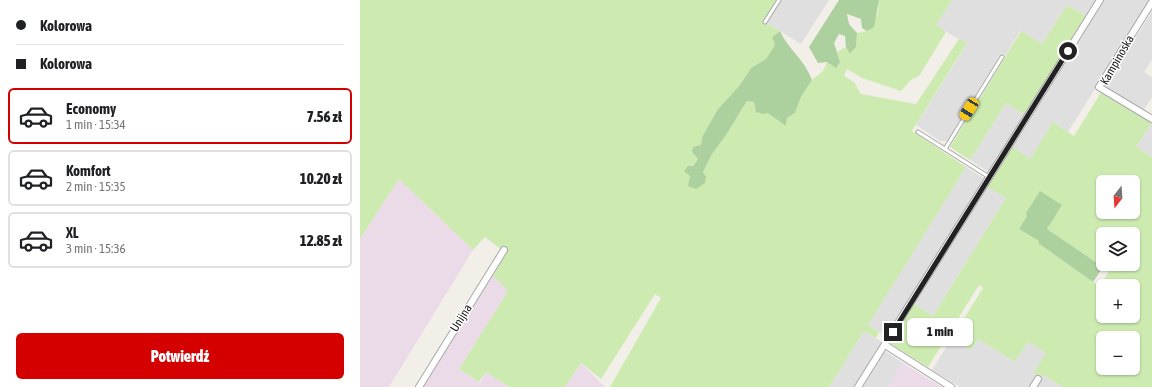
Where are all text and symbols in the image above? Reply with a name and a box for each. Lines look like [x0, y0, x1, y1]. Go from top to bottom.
text: Kolorowa [40, 17, 92, 34]
street label: Kampinoska [1097, 33, 1137, 87]
route start [1059, 42, 1077, 60]
text: Kolorowa [40, 55, 92, 72]
car [958, 96, 980, 122]
icon: car [18, 98, 54, 134]
text: Economy [66, 100, 116, 117]
text: 7.56 zł [307, 108, 342, 125]
text: 1 min · 15:34 [66, 117, 126, 132]
icon: car [18, 160, 54, 196]
text: Komfort [66, 162, 111, 179]
text: 10.20 zł [300, 170, 342, 187]
north arrow [1096, 175, 1140, 219]
map controls [1096, 175, 1140, 375]
text: 2 min · 15:35 [66, 179, 126, 194]
icon: car [18, 222, 54, 258]
text: XL [66, 224, 79, 241]
button: layers [1096, 227, 1140, 271]
text: 12.85 zł [300, 232, 342, 249]
text: 3 min · 15:36 [66, 241, 126, 256]
button: + [1096, 279, 1140, 323]
street label: Unijna [447, 302, 475, 334]
callout: 1 min [907, 318, 973, 346]
route end [884, 323, 902, 341]
text: 1 min [927, 324, 953, 339]
button: − [1096, 331, 1140, 375]
button: Potwierdź [16, 333, 344, 379]

